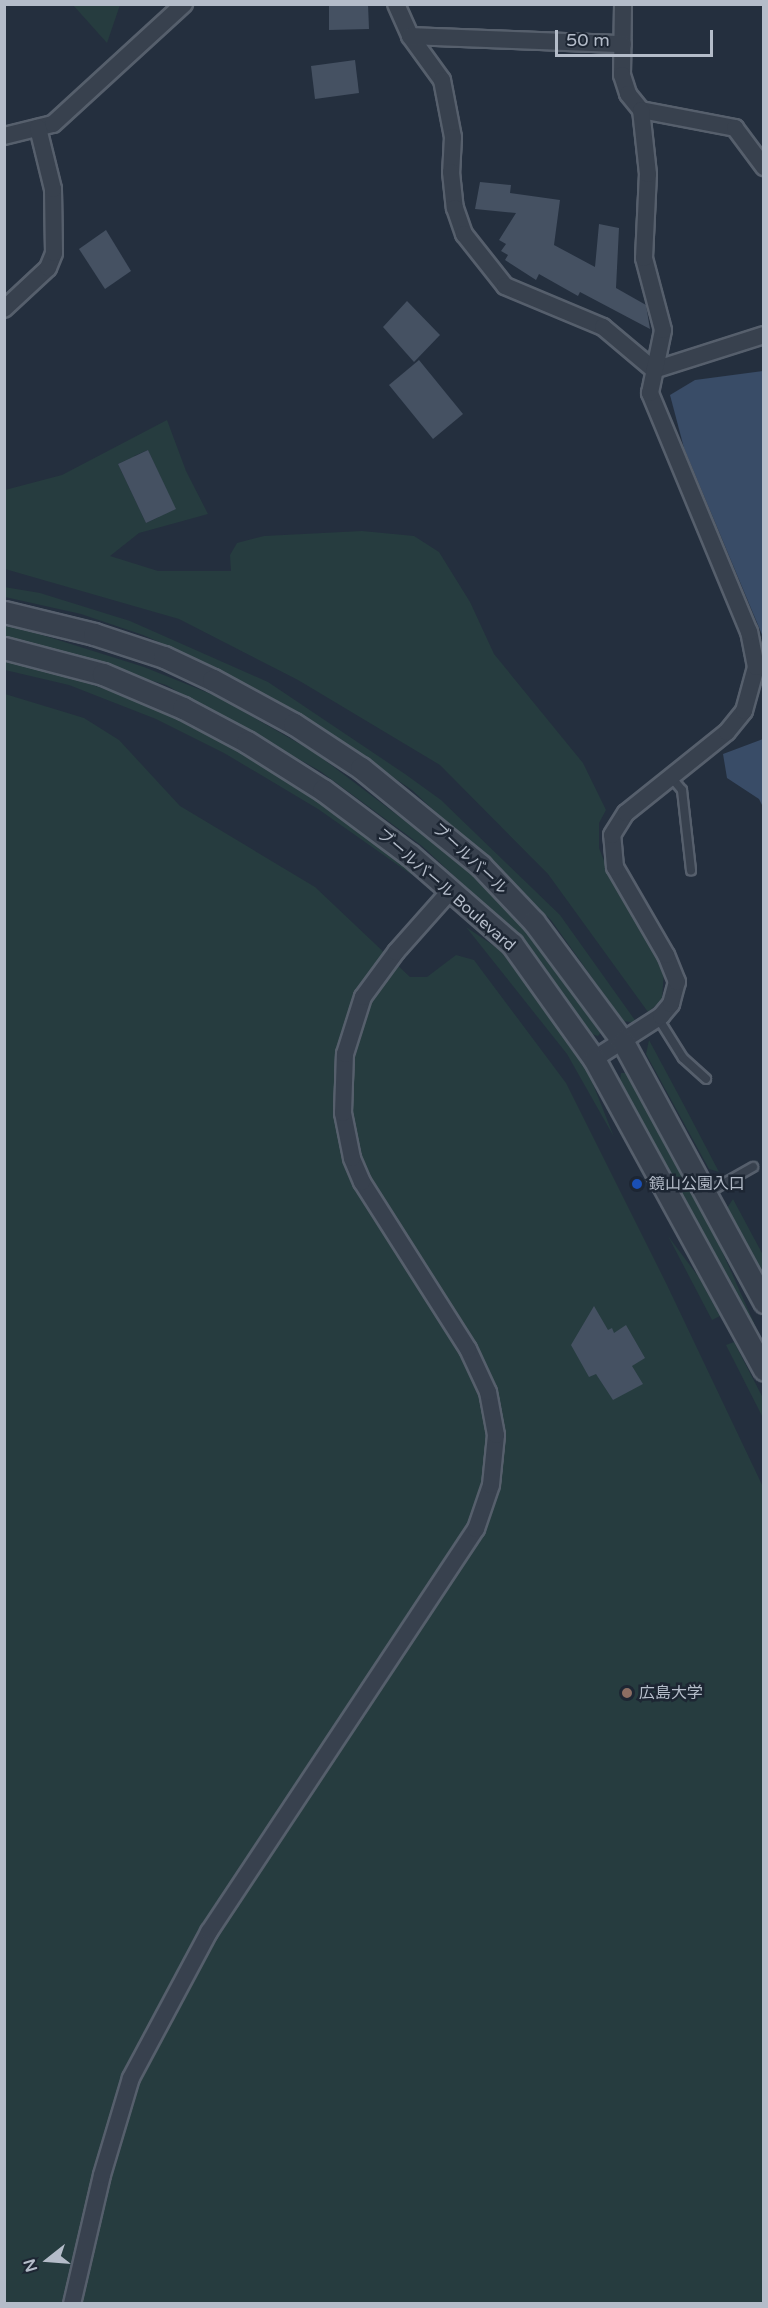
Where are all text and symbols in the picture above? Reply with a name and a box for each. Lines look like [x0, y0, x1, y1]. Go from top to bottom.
scale bar [558, 18, 716, 56]
text: 50 m [566, 29, 610, 51]
street label: ブールバール [428, 819, 512, 899]
street label: ブールバール Boulevard [373, 825, 519, 955]
place label: 鏡山公園入口 [649, 1174, 745, 1194]
marker: 鏡山公園入口 [630, 1177, 644, 1191]
place label: 広島大学 [639, 1683, 703, 1703]
marker: 広島大学 [620, 1686, 634, 1700]
north arrow [18, 2230, 78, 2290]
text: N [19, 2256, 42, 2274]

